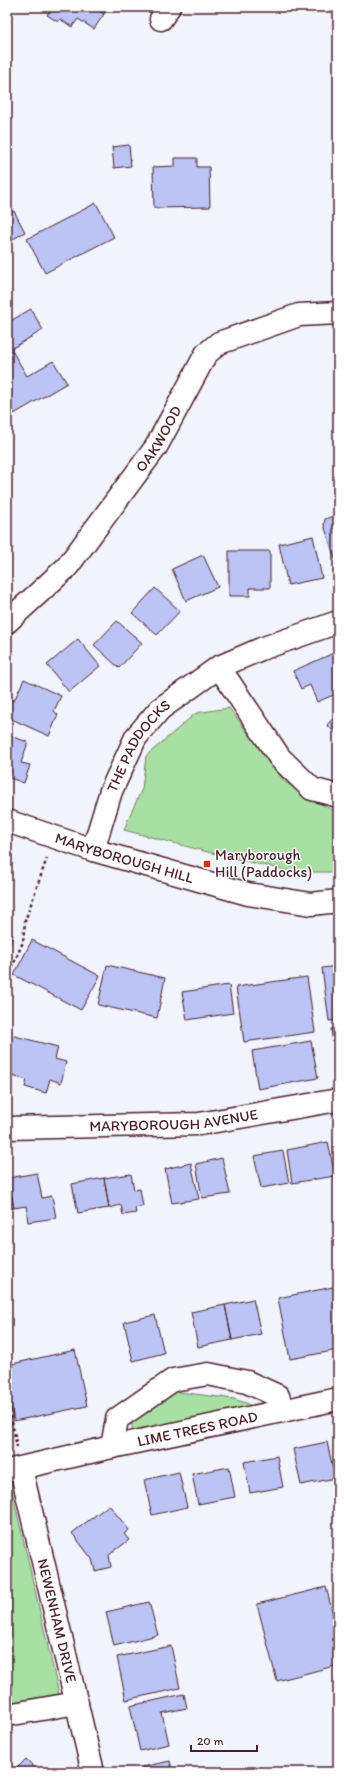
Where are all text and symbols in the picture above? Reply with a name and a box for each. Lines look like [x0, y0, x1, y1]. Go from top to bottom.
street label: OAKWOOD [131, 403, 186, 476]
street label: THE PADDOCKS [103, 696, 174, 795]
street label: MARYBOROUGH HILL [53, 829, 196, 887]
place label: Maryborough Hill (Paddocks) [215, 846, 312, 881]
marker: Maryborough Hill (Paddocks) [202, 859, 212, 869]
street label: MARYBOROUGH AVENUE [89, 1105, 259, 1135]
street label: LIME TREES ROAD [136, 1407, 259, 1450]
street label: NEWENHAM DRIVE [34, 1557, 81, 1685]
scale bar [191, 1727, 257, 1753]
text: 20 m [197, 1734, 224, 1748]

